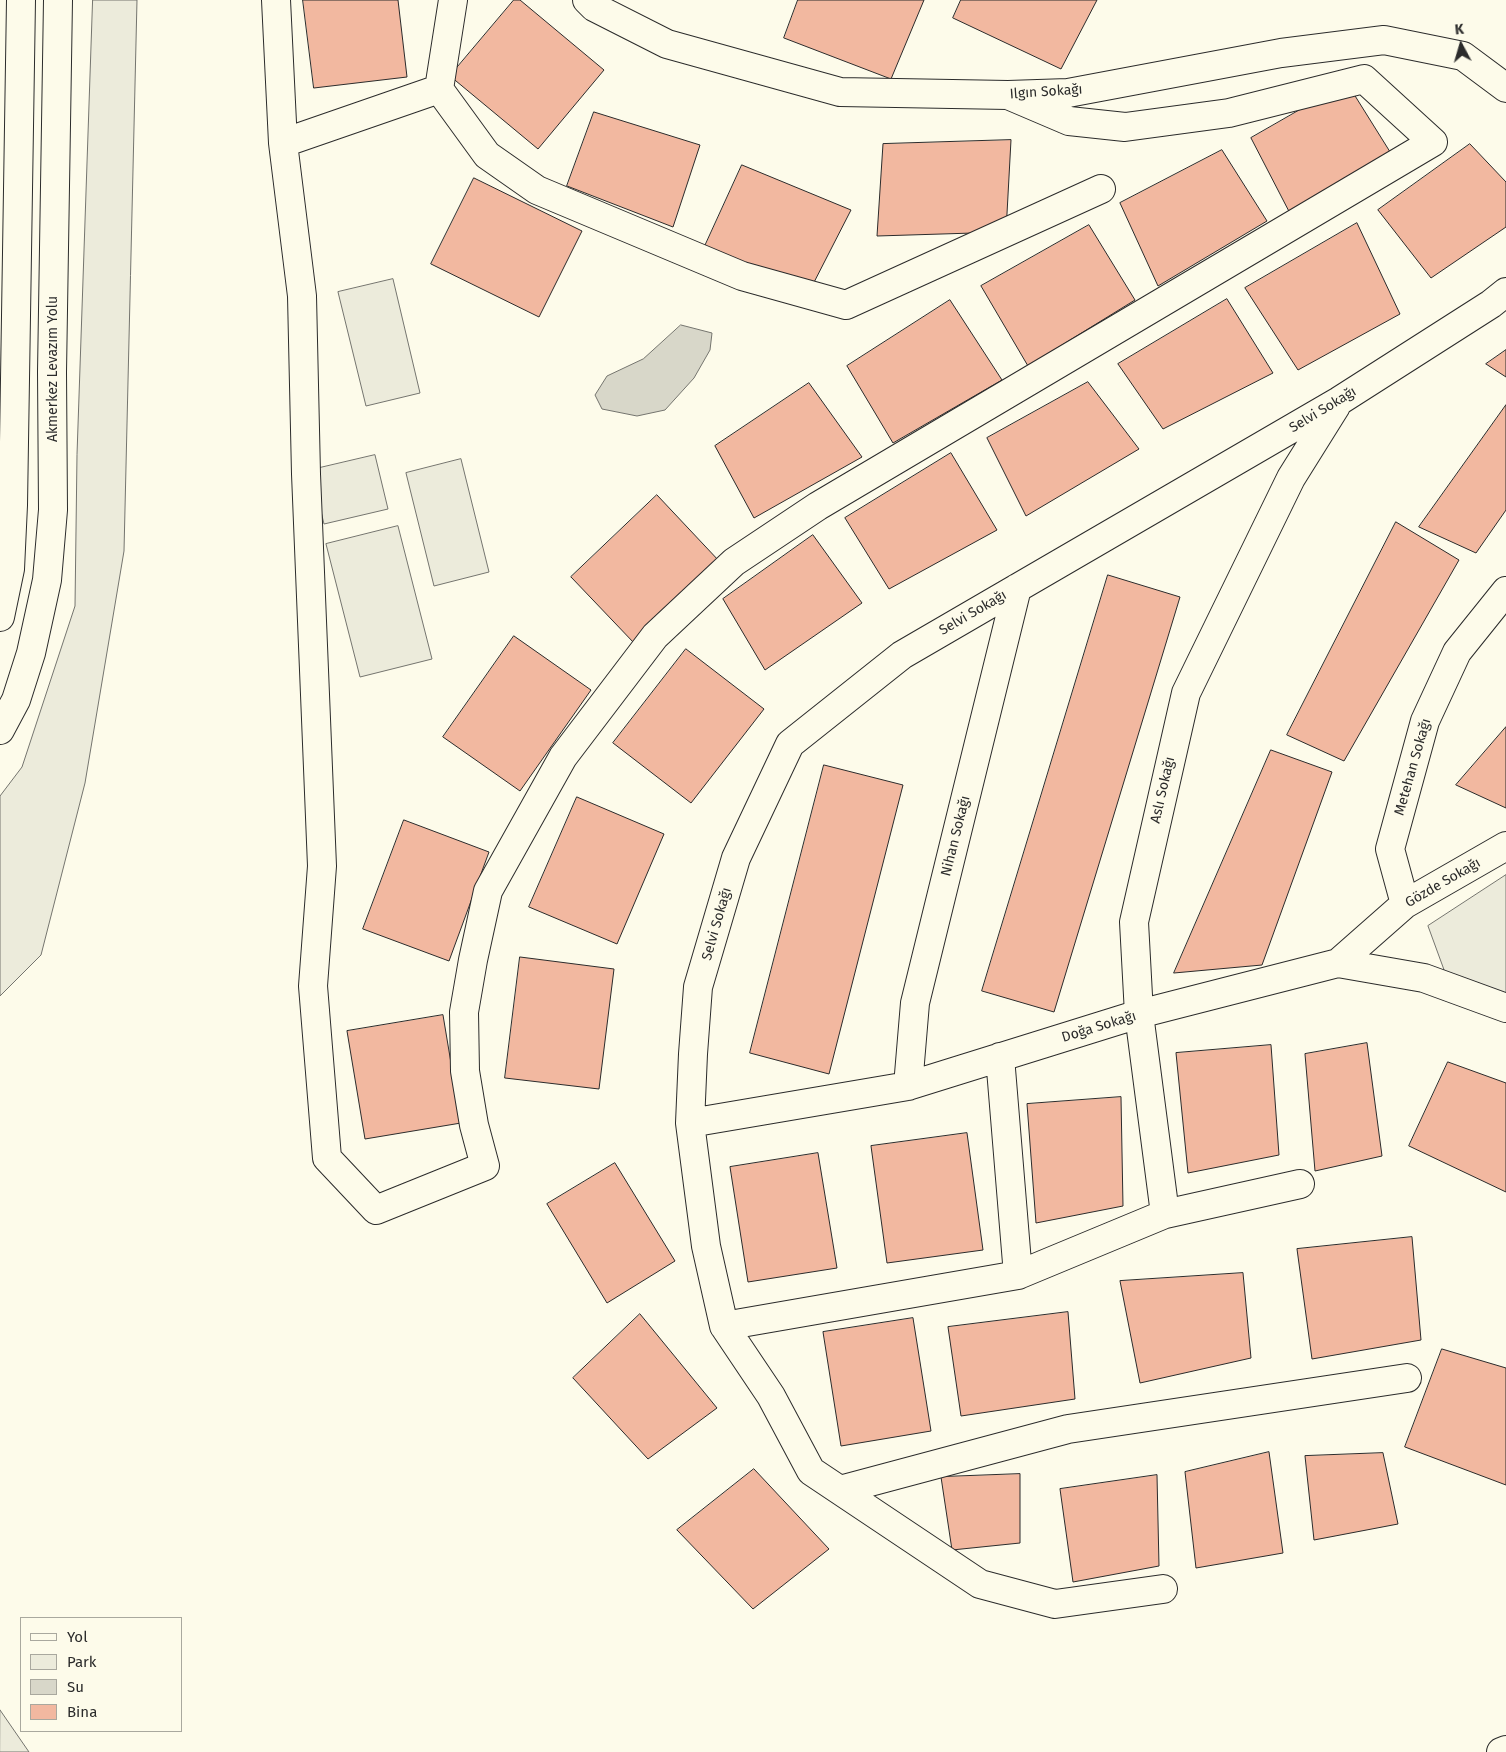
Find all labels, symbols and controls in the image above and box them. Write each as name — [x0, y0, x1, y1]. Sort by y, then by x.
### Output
north arrow — [1436, 20, 1486, 70]
text: K — [1454, 21, 1465, 39]
street label: Ilgın Sokağı — [1009, 81, 1083, 103]
street label: Akmerkez Levazım Yolu — [45, 296, 61, 442]
street label: Selvi Sokağı — [1286, 383, 1360, 437]
street label: Selvi Sokağı — [936, 587, 1010, 639]
street label: Metehan Sokağı — [1391, 717, 1435, 817]
street label: Aslı Sokağı — [1147, 755, 1179, 825]
street label: Nihan Sokağı — [938, 794, 974, 878]
street label: Gözde Sokağı — [1402, 855, 1484, 911]
street label: Selvi Sokağı — [699, 886, 735, 962]
street label: Doğa Sokağı — [1060, 1008, 1138, 1046]
legend — [20, 1617, 182, 1732]
text: Yol — [67, 1628, 88, 1646]
text: Park — [67, 1653, 97, 1671]
text: Su — [67, 1678, 84, 1696]
text: Bina — [67, 1703, 97, 1721]

